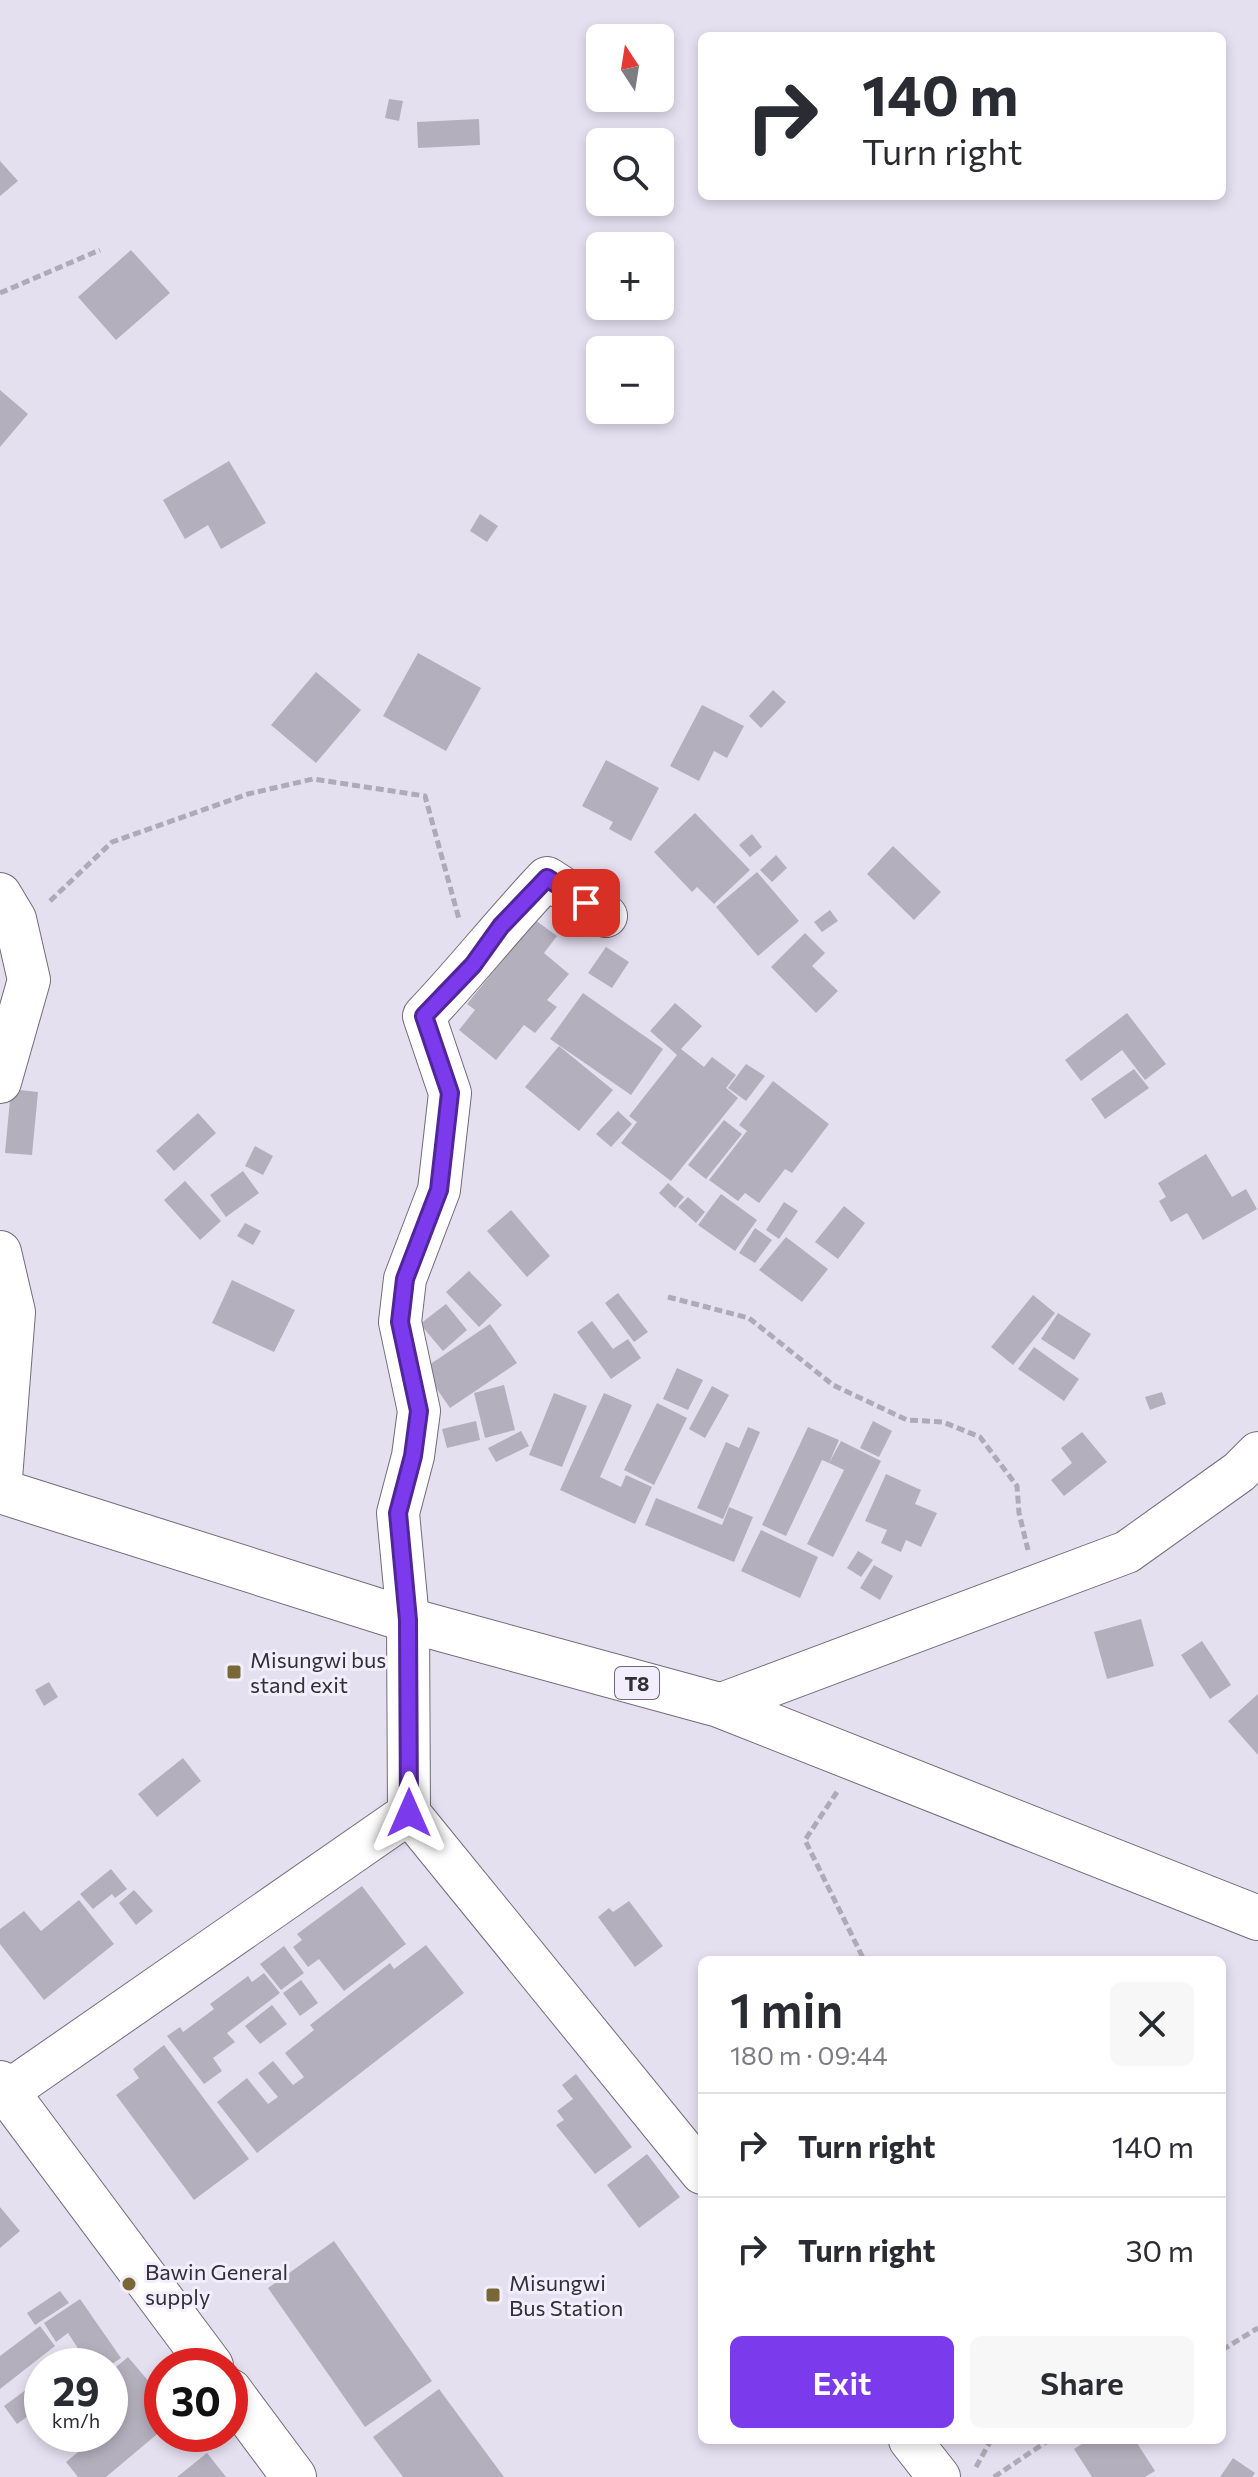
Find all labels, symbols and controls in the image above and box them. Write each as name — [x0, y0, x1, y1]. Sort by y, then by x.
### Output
north arrow — [586, 24, 674, 112]
map controls — [586, 24, 674, 424]
text: 140 m — [862, 59, 1018, 128]
icon: right — [730, 64, 834, 168]
button: search — [586, 128, 674, 216]
text: Turn right — [862, 128, 1023, 172]
button: + — [586, 232, 674, 320]
button: − — [586, 336, 674, 424]
pin — [552, 869, 620, 937]
icon: arrive — [564, 881, 608, 925]
place label: Misungwi bus stand exit — [250, 1646, 386, 1698]
marker: Misungwi bus stand exit — [225, 1663, 243, 1681]
road number: T8 — [615, 1667, 659, 1699]
position arrow — [367, 1771, 451, 1855]
text: 1 min — [730, 1979, 843, 2038]
button: close — [1110, 1982, 1194, 2066]
text: 180 m · 09:44 — [730, 2039, 888, 2070]
icon: right — [730, 2123, 774, 2167]
text: Turn right — [798, 2127, 935, 2164]
text: 140 m — [1112, 2127, 1194, 2164]
icon: right — [730, 2227, 774, 2271]
text: Turn right — [798, 2231, 935, 2268]
text: 30 m — [1125, 2231, 1194, 2268]
place label: Bawin General supply — [145, 2258, 288, 2310]
place label: Misungwi Bus Station — [509, 2269, 623, 2321]
marker: Bawin General supply — [120, 2275, 138, 2293]
marker: Misungwi Bus Station — [484, 2286, 502, 2304]
button: Exit — [730, 2336, 954, 2428]
button: Share — [970, 2336, 1194, 2428]
speed limit sign: 30 — [144, 2348, 248, 2452]
text: 29 — [52, 2365, 100, 2414]
text: km/h — [52, 2408, 100, 2432]

